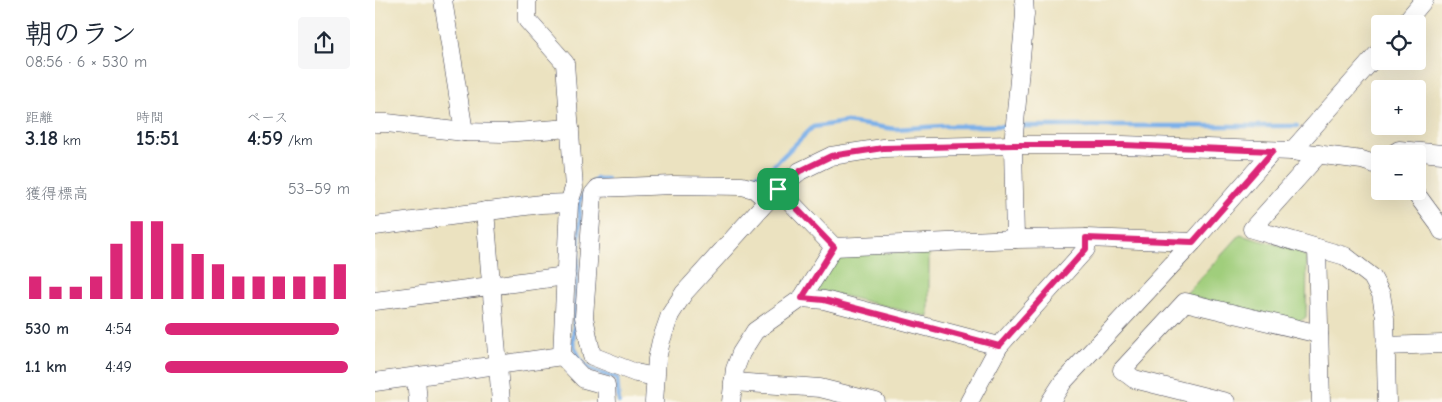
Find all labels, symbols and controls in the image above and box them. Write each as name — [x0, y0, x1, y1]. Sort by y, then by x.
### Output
map controls — [1371, 15, 1426, 200]
button: locate — [1371, 15, 1426, 70]
button: share — [298, 17, 350, 69]
text: 朝のラン — [25, 18, 137, 50]
text: 08:56 · 6 × 530 m — [25, 53, 147, 71]
button: + — [1371, 80, 1426, 135]
text: 距離 — [25, 109, 53, 126]
text: 時間 — [136, 109, 164, 126]
text: ペース — [247, 109, 288, 126]
text: 3.18 — [25, 126, 58, 150]
text: 15:51 — [136, 126, 179, 150]
text: 4:59 — [247, 126, 283, 150]
text: km — [58, 132, 81, 149]
text: /km — [283, 132, 312, 149]
button: − — [1371, 145, 1426, 200]
pin — [757, 168, 799, 210]
icon: arrive — [764, 175, 792, 203]
text: 53–59 m — [288, 180, 350, 198]
text: 獲得標高 — [25, 185, 89, 203]
text: 530 m — [25, 320, 69, 338]
text: 4:54 — [105, 320, 132, 338]
text: 1.1 km — [25, 358, 67, 376]
text: 4:49 — [105, 358, 132, 376]

